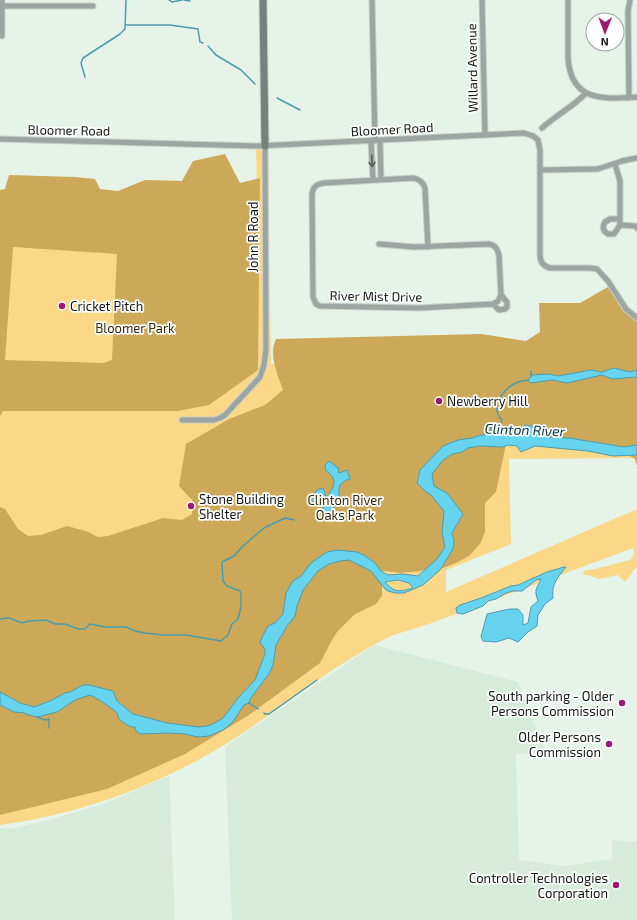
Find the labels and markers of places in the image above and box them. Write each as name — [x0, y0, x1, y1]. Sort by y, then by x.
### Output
place label: Cricket Pitch — [70, 298, 143, 314]
marker: Cricket Pitch — [57, 301, 67, 311]
place label: Newberry Hill — [447, 393, 528, 409]
marker: Newberry Hill — [434, 396, 444, 406]
place label: Stone Building Shelter — [199, 491, 284, 522]
marker: Stone Building Shelter — [186, 501, 196, 511]
place label: South parking - Older Persons Commission — [488, 688, 614, 719]
marker: South parking - Older Persons Commission — [617, 698, 627, 708]
place label: Older Persons Commission — [518, 729, 601, 760]
marker: Older Persons Commission — [604, 739, 614, 749]
place label: Controller Technologies Corporation — [469, 870, 608, 901]
marker: Controller Technologies Corporation — [611, 880, 621, 890]

